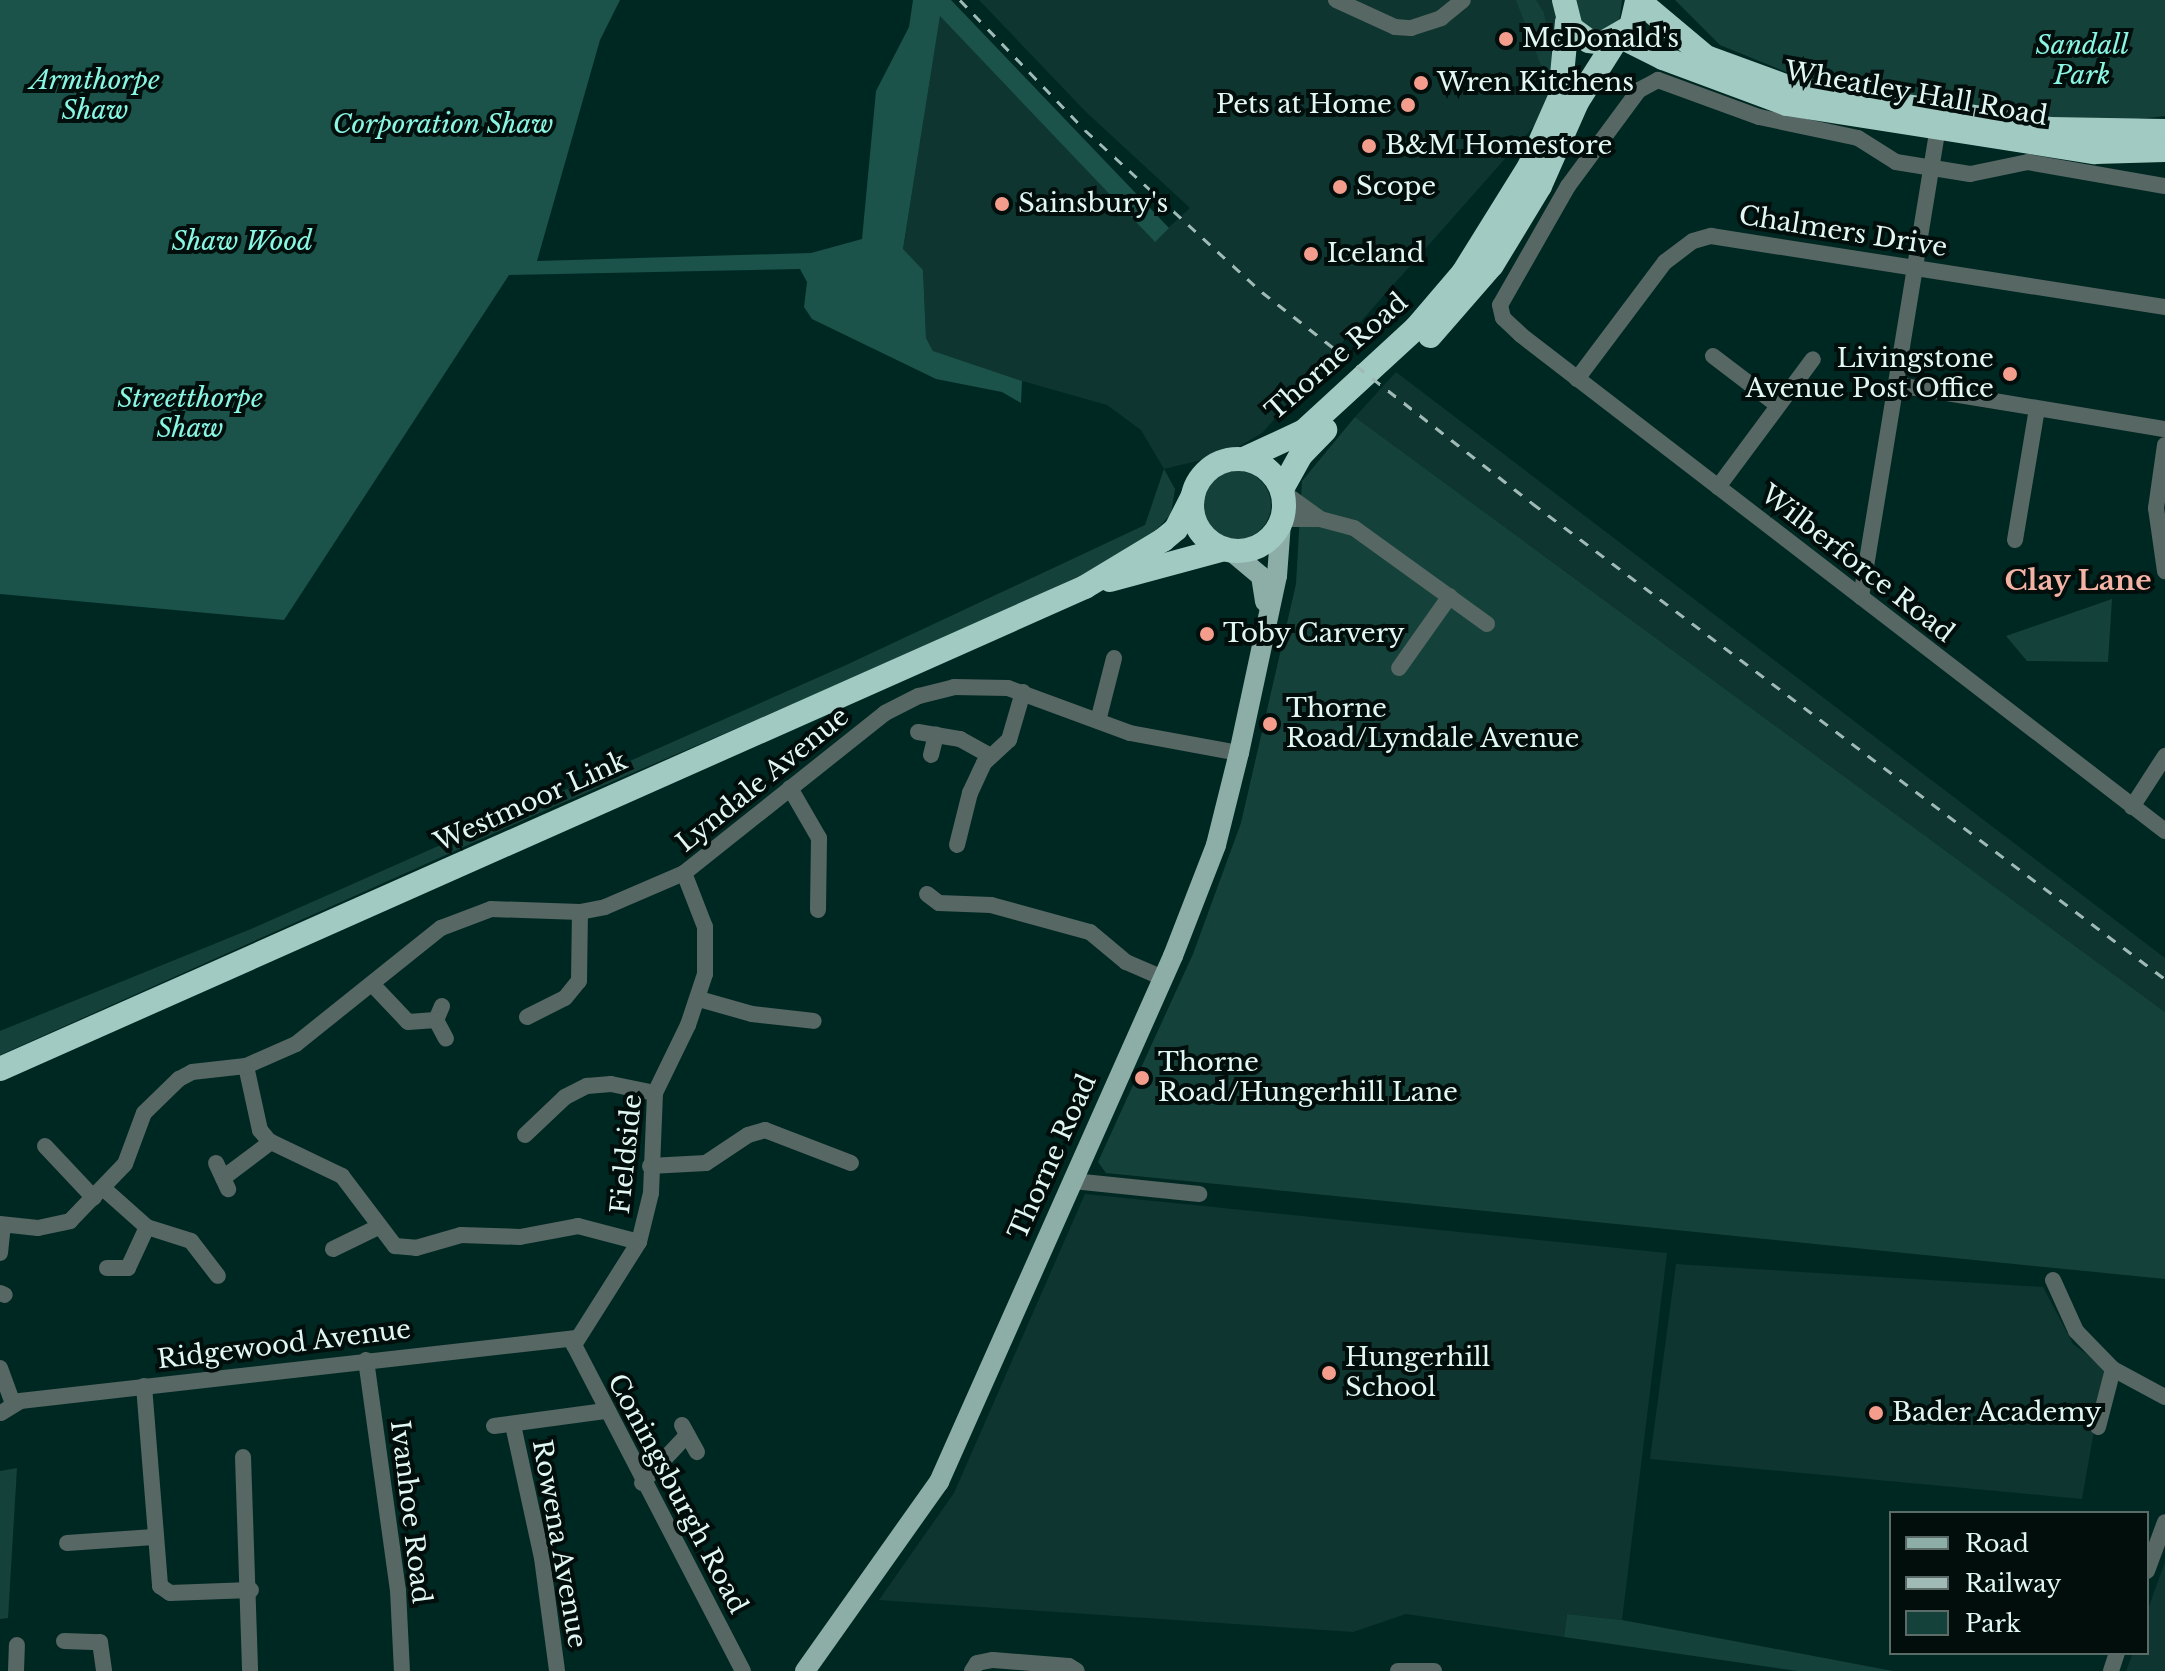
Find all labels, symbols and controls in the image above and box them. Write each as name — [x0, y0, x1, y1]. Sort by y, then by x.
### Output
place label: McDonald's — [1522, 23, 1679, 55]
marker: McDonald's — [1497, 30, 1515, 48]
park label: Sandall Park — [2035, 30, 2129, 92]
street label: Wheatley Hall Road — [1782, 55, 2050, 133]
park label: Armthorpe Shaw — [30, 65, 160, 126]
place label: Wren Kitchens — [1437, 67, 1634, 99]
marker: Wren Kitchens — [1412, 74, 1430, 92]
place label: Pets at Home — [1216, 89, 1392, 121]
marker: Pets at Home — [1399, 96, 1417, 114]
park label: Corporation Shaw — [332, 109, 554, 141]
place label: B&M Homestore — [1385, 130, 1612, 162]
marker: B&M Homestore — [1360, 137, 1378, 155]
place label: Scope — [1356, 171, 1436, 203]
marker: Scope — [1331, 178, 1349, 196]
place label: Sainsbury's — [1018, 188, 1168, 220]
marker: Sainsbury's — [993, 195, 1011, 213]
street label: Chalmers Drive — [1737, 200, 1949, 264]
park label: Shaw Wood — [171, 226, 313, 258]
place label: Iceland — [1327, 238, 1424, 270]
marker: Iceland — [1302, 245, 1320, 263]
street label: Thorne Road — [1260, 287, 1414, 427]
place label: Livingstone Avenue Post Office — [1746, 343, 1994, 404]
marker: Livingstone Avenue Post Office — [2001, 365, 2019, 383]
park label: Streetthorpe Shaw — [117, 383, 263, 444]
street label: Wilberforce Road — [1754, 479, 1960, 649]
district label: Clay Lane — [2004, 564, 2152, 598]
place label: Toby Carvery — [1223, 618, 1405, 650]
marker: Toby Carvery — [1198, 625, 1216, 643]
place label: Thorne Road/Lyndale Avenue — [1286, 693, 1580, 754]
street label: Lyndale Avenue — [670, 701, 856, 859]
marker: Thorne Road/Lyndale Avenue — [1261, 715, 1279, 733]
street label: Westmoor Link — [429, 745, 633, 859]
place label: Thorne Road/Hungerhill Lane — [1158, 1047, 1458, 1108]
marker: Thorne Road/Hungerhill Lane — [1133, 1069, 1151, 1087]
street label: Thorne Road — [1003, 1070, 1103, 1244]
street label: Fieldside — [605, 1093, 649, 1215]
street label: Ridgewood Avenue — [155, 1314, 413, 1376]
place label: Hungerhill School — [1345, 1342, 1490, 1404]
marker: Hungerhill School — [1320, 1364, 1338, 1382]
street label: Coningsburgh Road — [601, 1369, 753, 1619]
place label: Bader Academy — [1892, 1397, 2103, 1429]
marker: Bader Academy — [1867, 1404, 1885, 1422]
street label: Ivanhoe Road — [383, 1419, 437, 1605]
street label: Rowena Avenue — [525, 1437, 593, 1651]
legend — [1889, 1511, 2149, 1655]
text: Road — [1965, 1529, 2029, 1558]
text: Railway — [1965, 1569, 2061, 1598]
text: Park — [1965, 1609, 2021, 1638]

